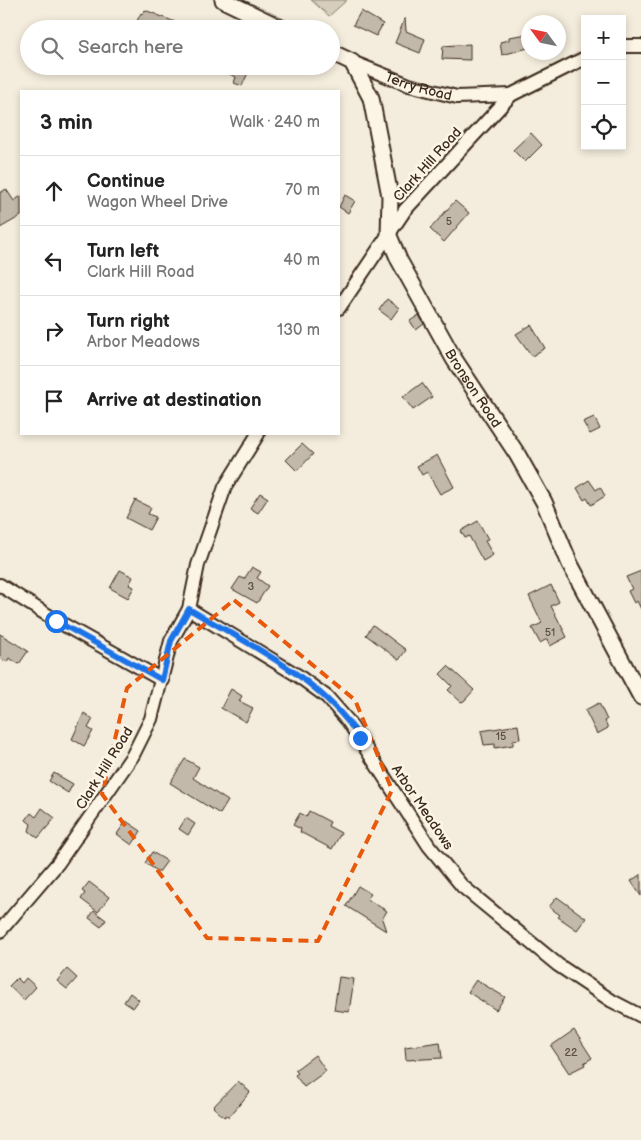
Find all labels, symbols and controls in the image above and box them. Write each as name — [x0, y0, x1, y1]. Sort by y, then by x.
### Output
north arrow — [521, 15, 566, 60]
map controls — [581, 15, 626, 150]
button: + — [581, 15, 626, 60]
search box — [20, 20, 340, 75]
icon: search — [38, 34, 66, 62]
text: Search here — [78, 36, 183, 59]
button: − — [581, 60, 626, 105]
street label: Terry Road — [382, 68, 454, 104]
button: locate — [581, 105, 626, 150]
text: 3 min — [40, 110, 93, 135]
text: Walk · 240 m — [230, 113, 320, 132]
street label: Clark Hill Road — [390, 124, 465, 205]
text: Continue — [87, 170, 165, 193]
icon: ahead — [40, 177, 68, 205]
text: 70 m — [285, 181, 320, 200]
text: Wagon Wheel Drive — [87, 193, 228, 212]
house number: 5 — [446, 215, 452, 228]
text: Turn left — [87, 240, 159, 263]
icon: left — [40, 247, 68, 275]
text: 40 m — [283, 251, 320, 270]
text: Clark Hill Road — [87, 263, 194, 282]
text: Turn right — [87, 310, 170, 333]
icon: right — [40, 317, 68, 345]
text: 130 m — [277, 321, 320, 340]
text: Arbor Meadows — [87, 333, 200, 352]
street label: Bronson Road — [441, 346, 505, 431]
icon: arrive — [40, 387, 68, 415]
text: Arrive at destination — [87, 389, 262, 412]
house number: 3 — [248, 580, 255, 593]
route start — [45, 610, 68, 633]
house number: 51 — [545, 626, 555, 639]
street label: Clark Hill Road — [72, 724, 137, 813]
route end — [349, 727, 372, 750]
house number: 15 — [496, 730, 506, 743]
street label: Arbor Meadows — [388, 762, 457, 853]
house number: 22 — [565, 1046, 578, 1059]

